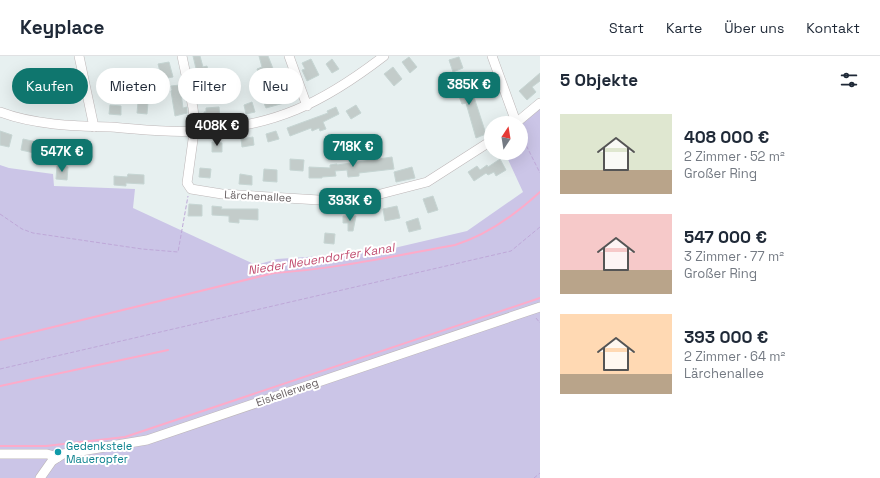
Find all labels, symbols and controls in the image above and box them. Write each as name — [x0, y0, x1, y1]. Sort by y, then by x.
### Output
text: Keyplace — [20, 15, 104, 40]
text: Start — [609, 19, 644, 37]
text: Karte — [666, 19, 702, 37]
text: Über uns — [724, 19, 784, 37]
text: Kontakt — [806, 19, 860, 37]
chip: Kaufen — [12, 68, 88, 104]
chip: Mieten — [96, 68, 170, 104]
chip: Filter — [178, 68, 241, 104]
chip: Neu — [249, 68, 303, 104]
text: 5 Objekte — [560, 69, 638, 91]
icon: filters — [838, 69, 860, 91]
pin: 385K € — [436, 72, 502, 106]
text: 385K € — [447, 76, 491, 93]
pin: 408K € — [184, 113, 250, 147]
north arrow — [484, 116, 528, 160]
map controls — [484, 116, 528, 160]
text: 408K € — [195, 117, 239, 134]
text: 408 000 € — [684, 126, 769, 148]
icon: home — [592, 130, 640, 178]
pin: 718K € — [320, 134, 386, 168]
text: 718K € — [332, 138, 374, 155]
pin: 547K € — [29, 139, 95, 173]
text: 547K € — [41, 143, 83, 160]
text: 2 Zimmer · 52 m² — [684, 148, 785, 165]
text: Großer Ring — [684, 165, 757, 182]
street label: Lärchenallee — [224, 187, 292, 205]
pin: 393K € — [317, 188, 383, 222]
text: 393K € — [328, 192, 372, 209]
text: 547 000 € — [684, 226, 767, 248]
icon: home — [592, 230, 640, 278]
water label: Nieder Neuendorfer Kanal — [247, 239, 397, 278]
text: 3 Zimmer · 77 m² — [684, 248, 784, 265]
text: Großer Ring — [684, 265, 757, 282]
text: 393 000 € — [684, 326, 768, 348]
icon: home — [592, 330, 640, 378]
text: 2 Zimmer · 64 m² — [684, 348, 785, 365]
text: Lärchenallee — [684, 365, 764, 382]
street label: Eiskellerweg — [254, 375, 320, 409]
place label: Gedenkstele Maueropfer — [66, 439, 132, 466]
marker: Gedenkstele Maueropfer — [53, 447, 63, 457]

